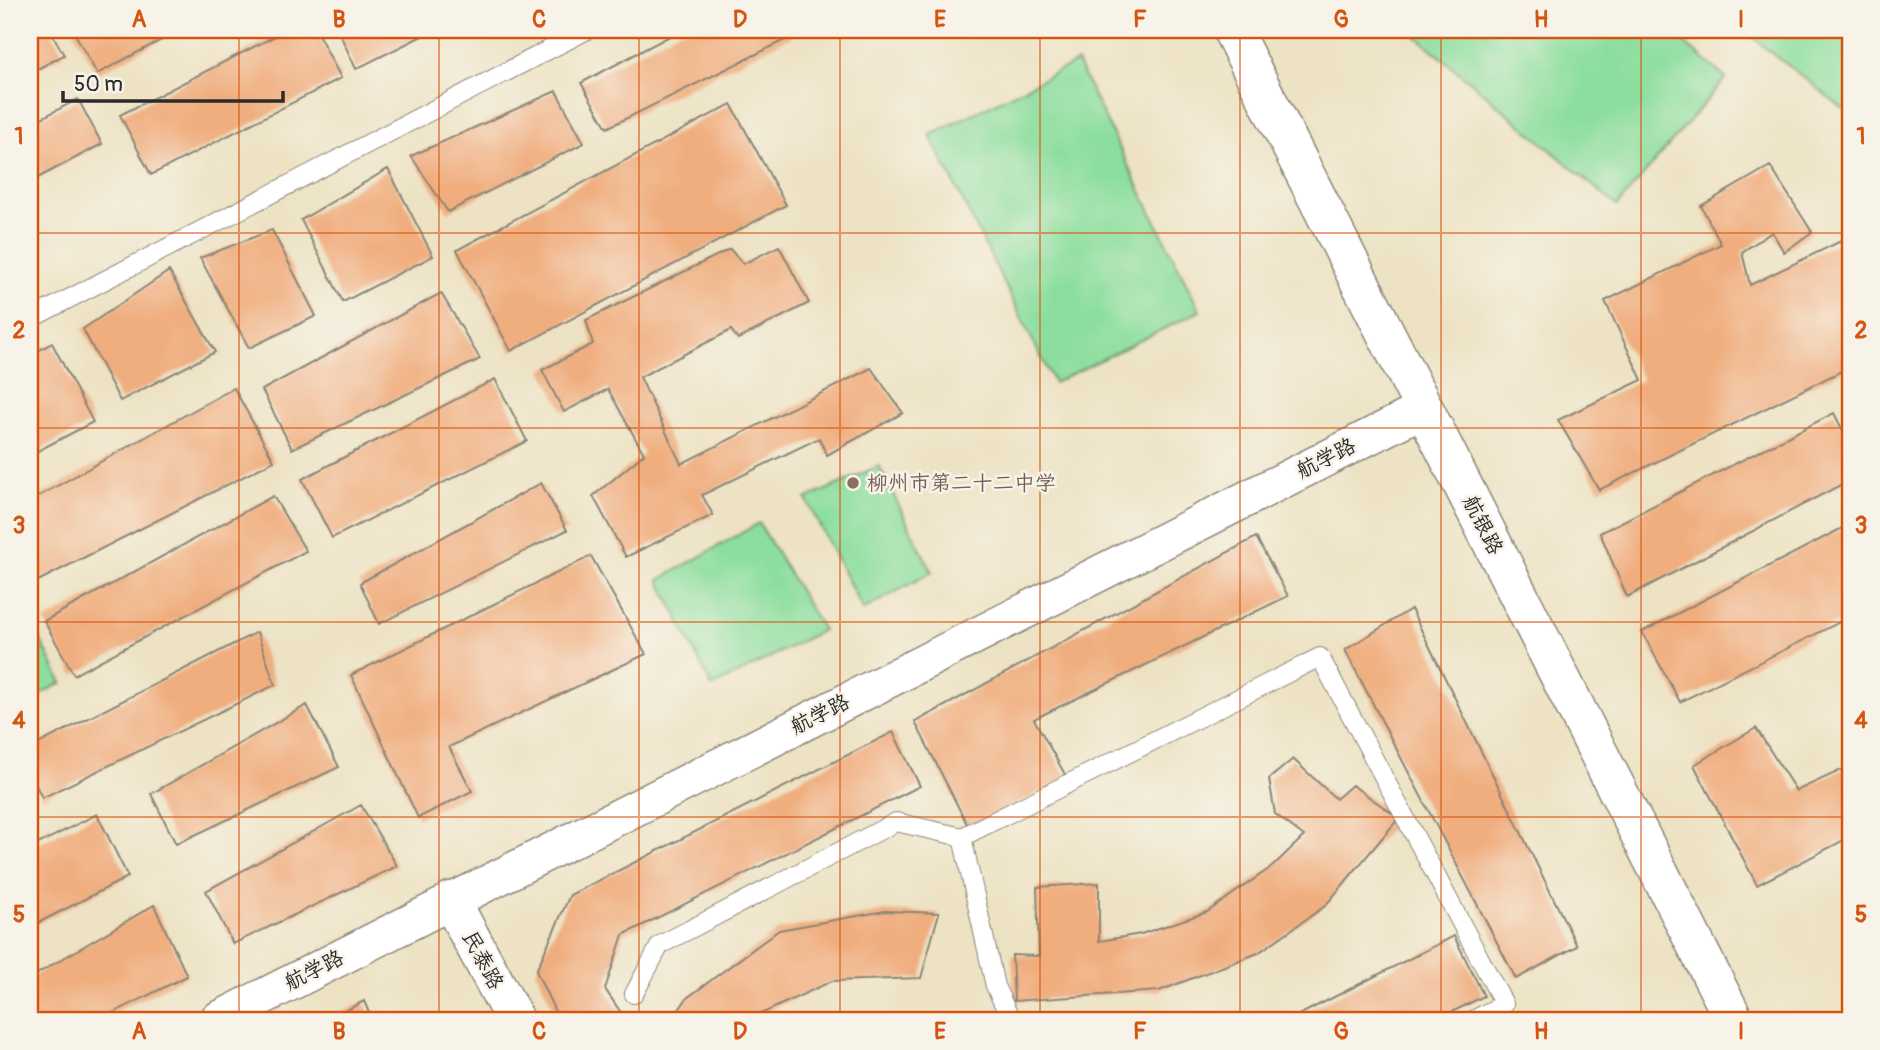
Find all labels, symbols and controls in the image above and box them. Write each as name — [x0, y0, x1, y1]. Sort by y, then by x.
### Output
text: A — [132, 5, 147, 34]
text: B — [332, 5, 346, 34]
text: C — [532, 5, 546, 34]
text: D — [733, 5, 747, 34]
text: E — [934, 5, 946, 34]
text: F — [1133, 5, 1147, 34]
text: G — [1333, 5, 1349, 34]
text: H — [1534, 5, 1548, 34]
text: I — [1738, 5, 1744, 34]
scale bar — [63, 60, 284, 104]
text: 50 m — [74, 71, 123, 98]
text: 1 — [15, 122, 24, 151]
text: 1 — [1857, 122, 1866, 151]
text: 2 — [13, 316, 26, 345]
text: 2 — [1855, 316, 1868, 345]
street label: 航学路 — [1292, 432, 1360, 485]
place label: 柳州市第二十二中学 — [867, 470, 1056, 497]
marker: 柳州市第二十二中学 — [845, 475, 861, 491]
street label: 航银路 — [1456, 491, 1509, 559]
text: 3 — [13, 511, 25, 540]
text: 3 — [1855, 511, 1867, 540]
street label: 航学路 — [786, 688, 854, 741]
text: 4 — [12, 706, 26, 735]
text: 4 — [1854, 706, 1868, 735]
text: 5 — [13, 900, 25, 929]
text: 5 — [1855, 900, 1867, 929]
street label: 民泰路 — [456, 926, 509, 994]
street label: 航学路 — [280, 944, 348, 997]
text: A — [132, 1017, 147, 1046]
text: B — [332, 1017, 346, 1046]
text: C — [532, 1017, 546, 1046]
text: D — [733, 1017, 747, 1046]
text: E — [934, 1017, 946, 1046]
text: F — [1133, 1017, 1147, 1046]
text: G — [1333, 1017, 1349, 1046]
text: H — [1534, 1017, 1548, 1046]
text: I — [1738, 1017, 1744, 1046]

